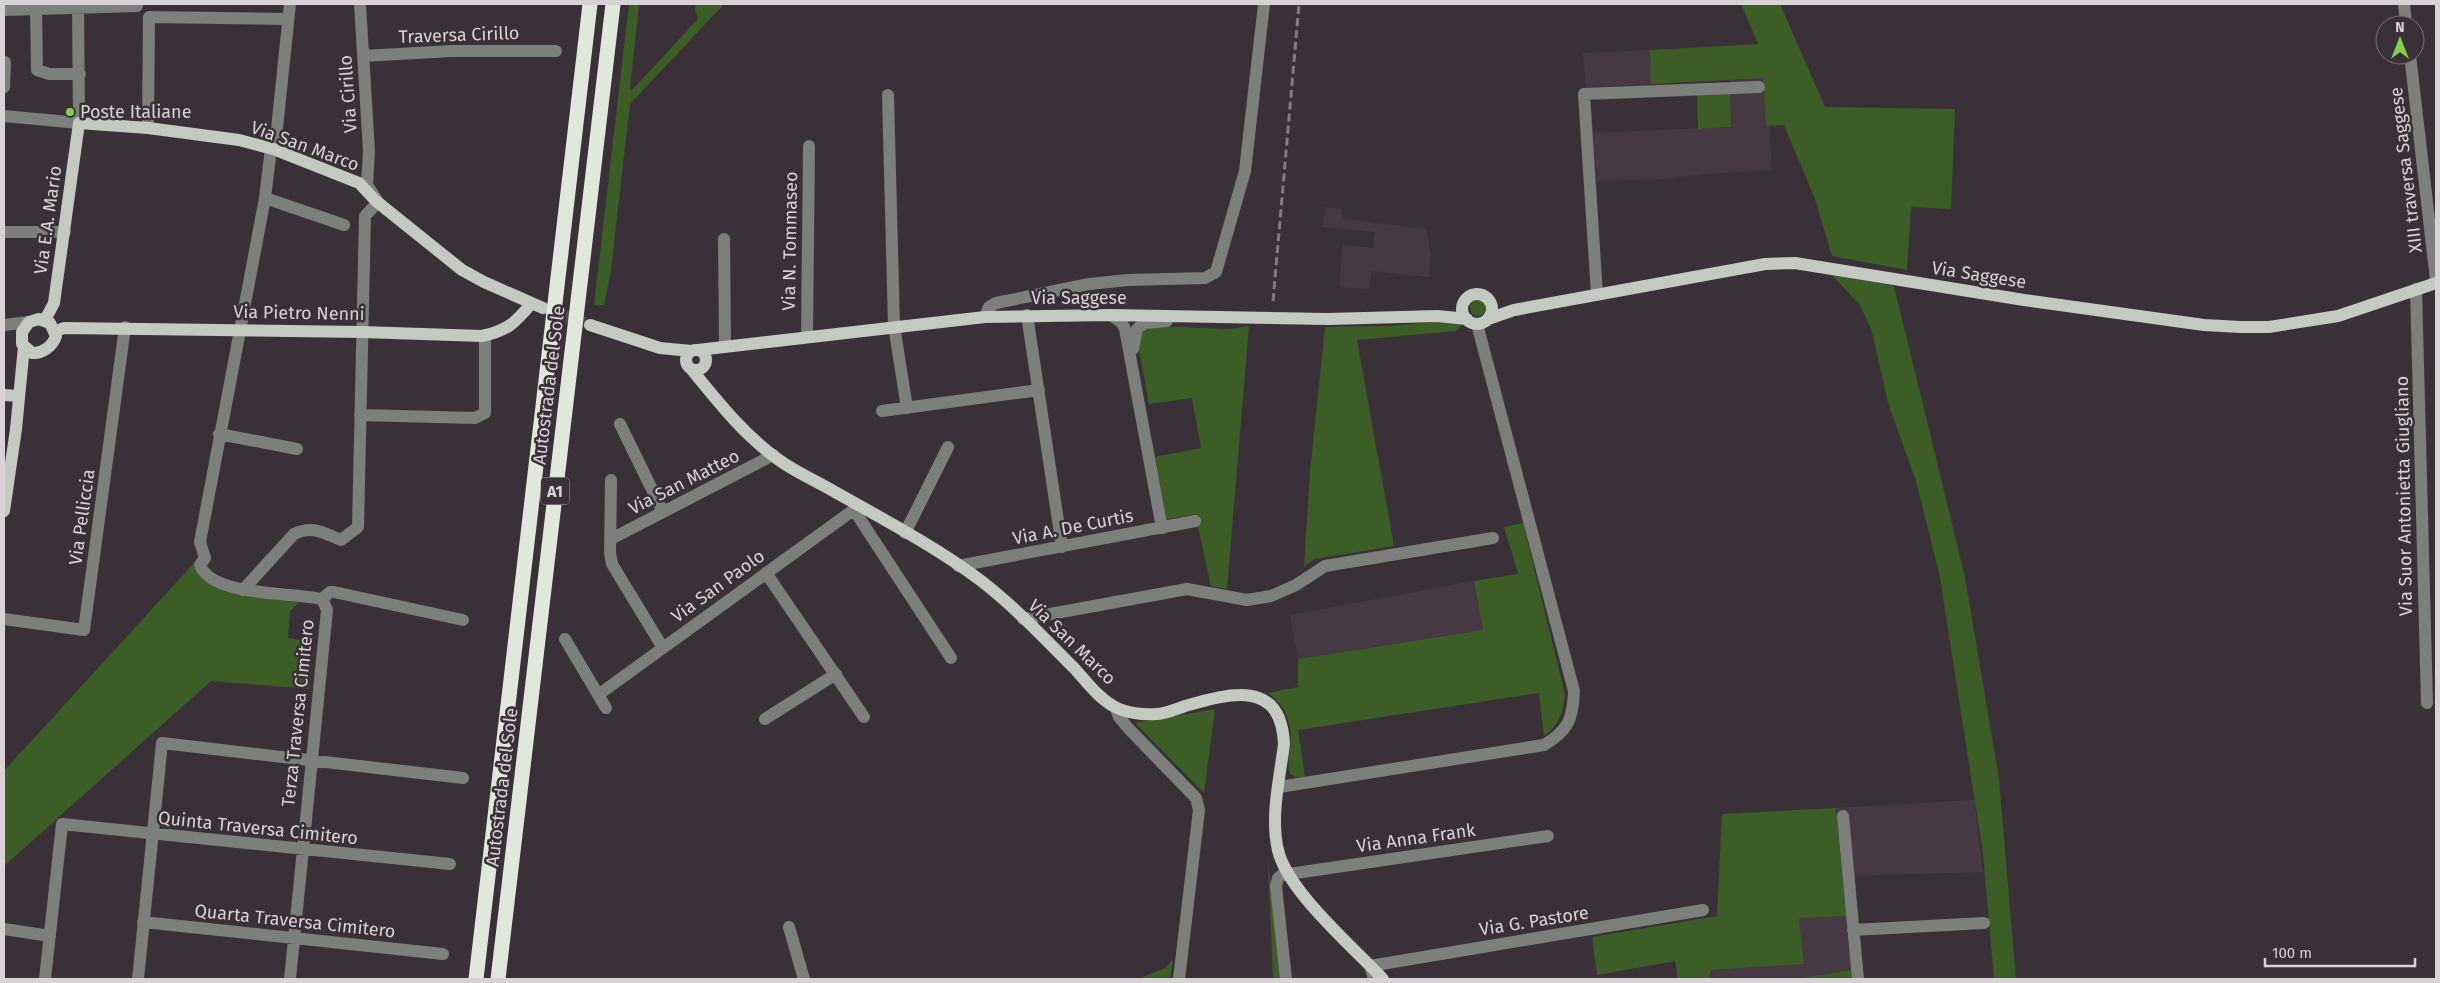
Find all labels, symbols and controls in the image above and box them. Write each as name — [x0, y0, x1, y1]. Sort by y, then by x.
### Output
north arrow — [2375, 15, 2425, 65]
text: N — [2395, 19, 2405, 36]
street label: Traversa Cirillo — [398, 22, 520, 48]
street label: Via Cirillo — [334, 54, 362, 134]
street label: XIII traversa Saggese — [2385, 86, 2427, 254]
place label: Poste Italiane — [80, 101, 191, 123]
marker: Poste Italiane — [64, 106, 76, 118]
street label: Via San Marco — [248, 116, 362, 176]
street label: Via E.A. Mario — [29, 164, 67, 276]
street label: Via N. Tommaseo — [778, 171, 802, 311]
street label: Via Saggese — [1930, 257, 2028, 293]
street label: Via Saggese — [1031, 287, 1127, 309]
street label: Via Pietro Nenni — [233, 301, 365, 325]
street label: Autostrada del Sole — [528, 304, 570, 466]
street label: Via Suor Antonietta Giugliano — [2391, 376, 2417, 616]
street label: Via San Matteo — [625, 445, 743, 519]
street label: Via Pelliccia — [64, 468, 100, 566]
road number: A1 — [541, 478, 569, 504]
street label: Via A. De Curtis — [1011, 505, 1135, 549]
street label: Via San Paolo — [667, 545, 769, 627]
street label: Via San Marco — [1024, 595, 1120, 689]
street label: Terza Traversa Cimitero — [277, 618, 319, 808]
street label: Autostrada del Sole — [481, 706, 523, 868]
street label: Quinta Traversa Cimitero — [157, 807, 359, 849]
street label: Via Anna Frank — [1355, 819, 1478, 857]
street label: Quarta Traversa Cimitero — [193, 900, 397, 942]
street label: Via G. Pastore — [1478, 901, 1590, 941]
scale bar — [2265, 936, 2415, 968]
text: 100 m — [2272, 944, 2312, 962]

